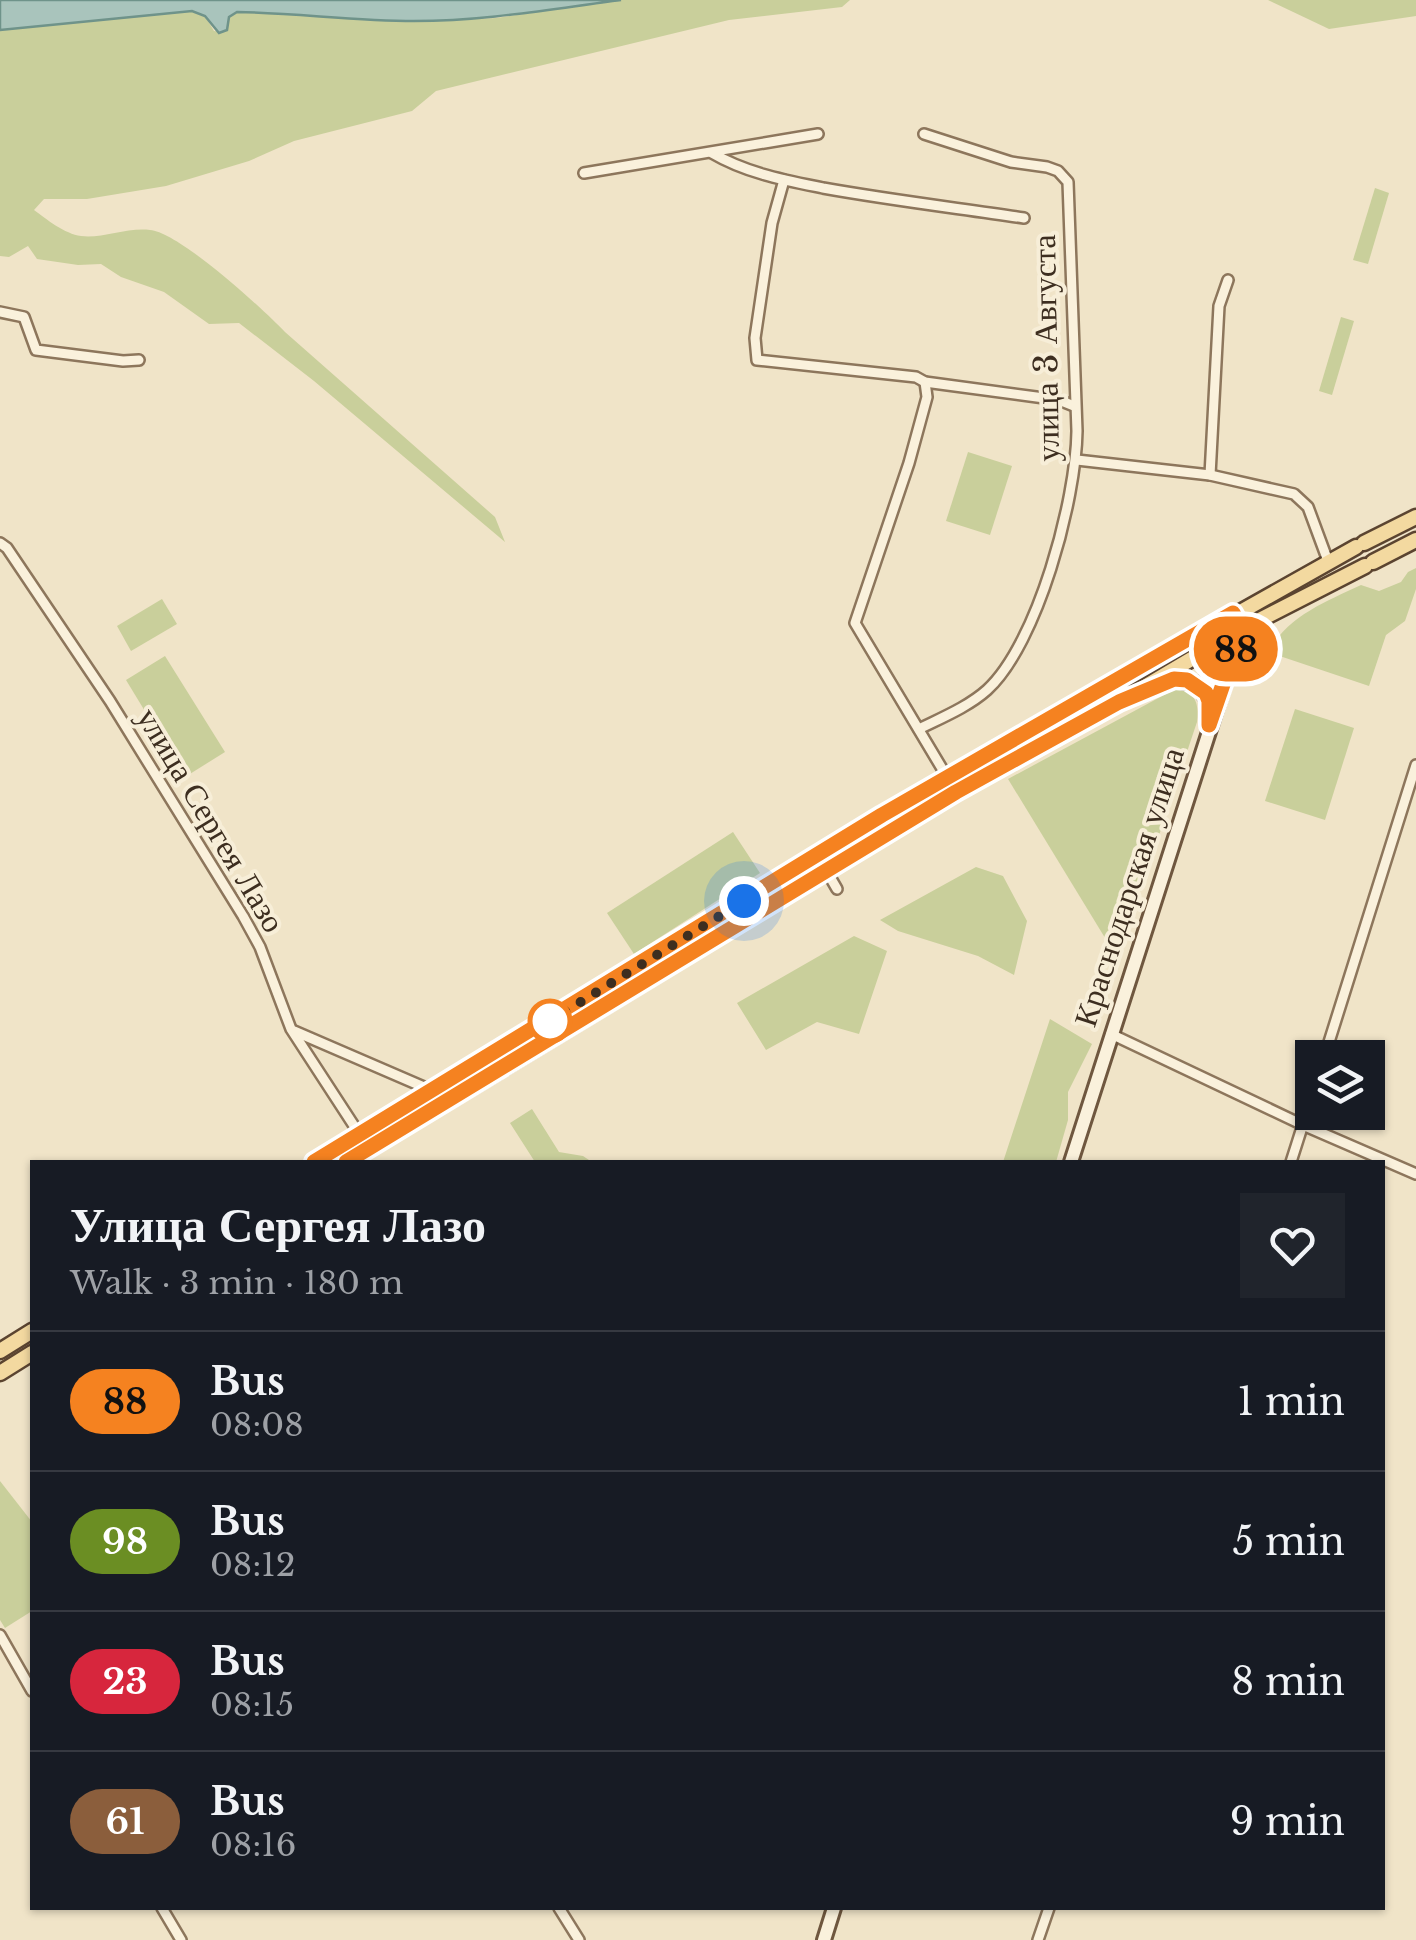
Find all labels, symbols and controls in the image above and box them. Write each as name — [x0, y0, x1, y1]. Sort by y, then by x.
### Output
street label: улица 3 Августа — [1024, 234, 1068, 462]
line badge: 88 — [1191, 616, 1281, 682]
text: 88 — [1214, 628, 1258, 671]
street label: улица Сергея Лазо — [128, 700, 294, 940]
street label: Краснодарская улица — [1065, 743, 1193, 1031]
your location — [719, 876, 769, 926]
unlabelled marker — [529, 1000, 571, 1042]
map controls — [1295, 1040, 1385, 1130]
button: layers — [1295, 1040, 1385, 1130]
button: heart — [1240, 1193, 1345, 1298]
text: Улица Сергея Лазо — [70, 1195, 486, 1255]
text: Walk · 3 min · 180 m — [70, 1263, 403, 1303]
text: Bus — [210, 1358, 285, 1405]
text: 1 min — [1237, 1378, 1345, 1425]
text: 88 — [103, 1380, 147, 1423]
text: 08:08 — [210, 1405, 304, 1445]
text: Bus — [210, 1498, 285, 1545]
text: 5 min — [1233, 1518, 1345, 1565]
text: 98 — [102, 1520, 148, 1563]
text: 08:12 — [210, 1545, 295, 1585]
text: Bus — [210, 1638, 285, 1685]
text: 8 min — [1231, 1658, 1345, 1705]
text: 23 — [102, 1660, 148, 1703]
text: 08:15 — [210, 1685, 294, 1725]
text: Bus — [210, 1778, 285, 1825]
text: 9 min — [1230, 1798, 1345, 1845]
text: 61 — [106, 1800, 144, 1843]
text: 08:16 — [210, 1825, 296, 1865]

